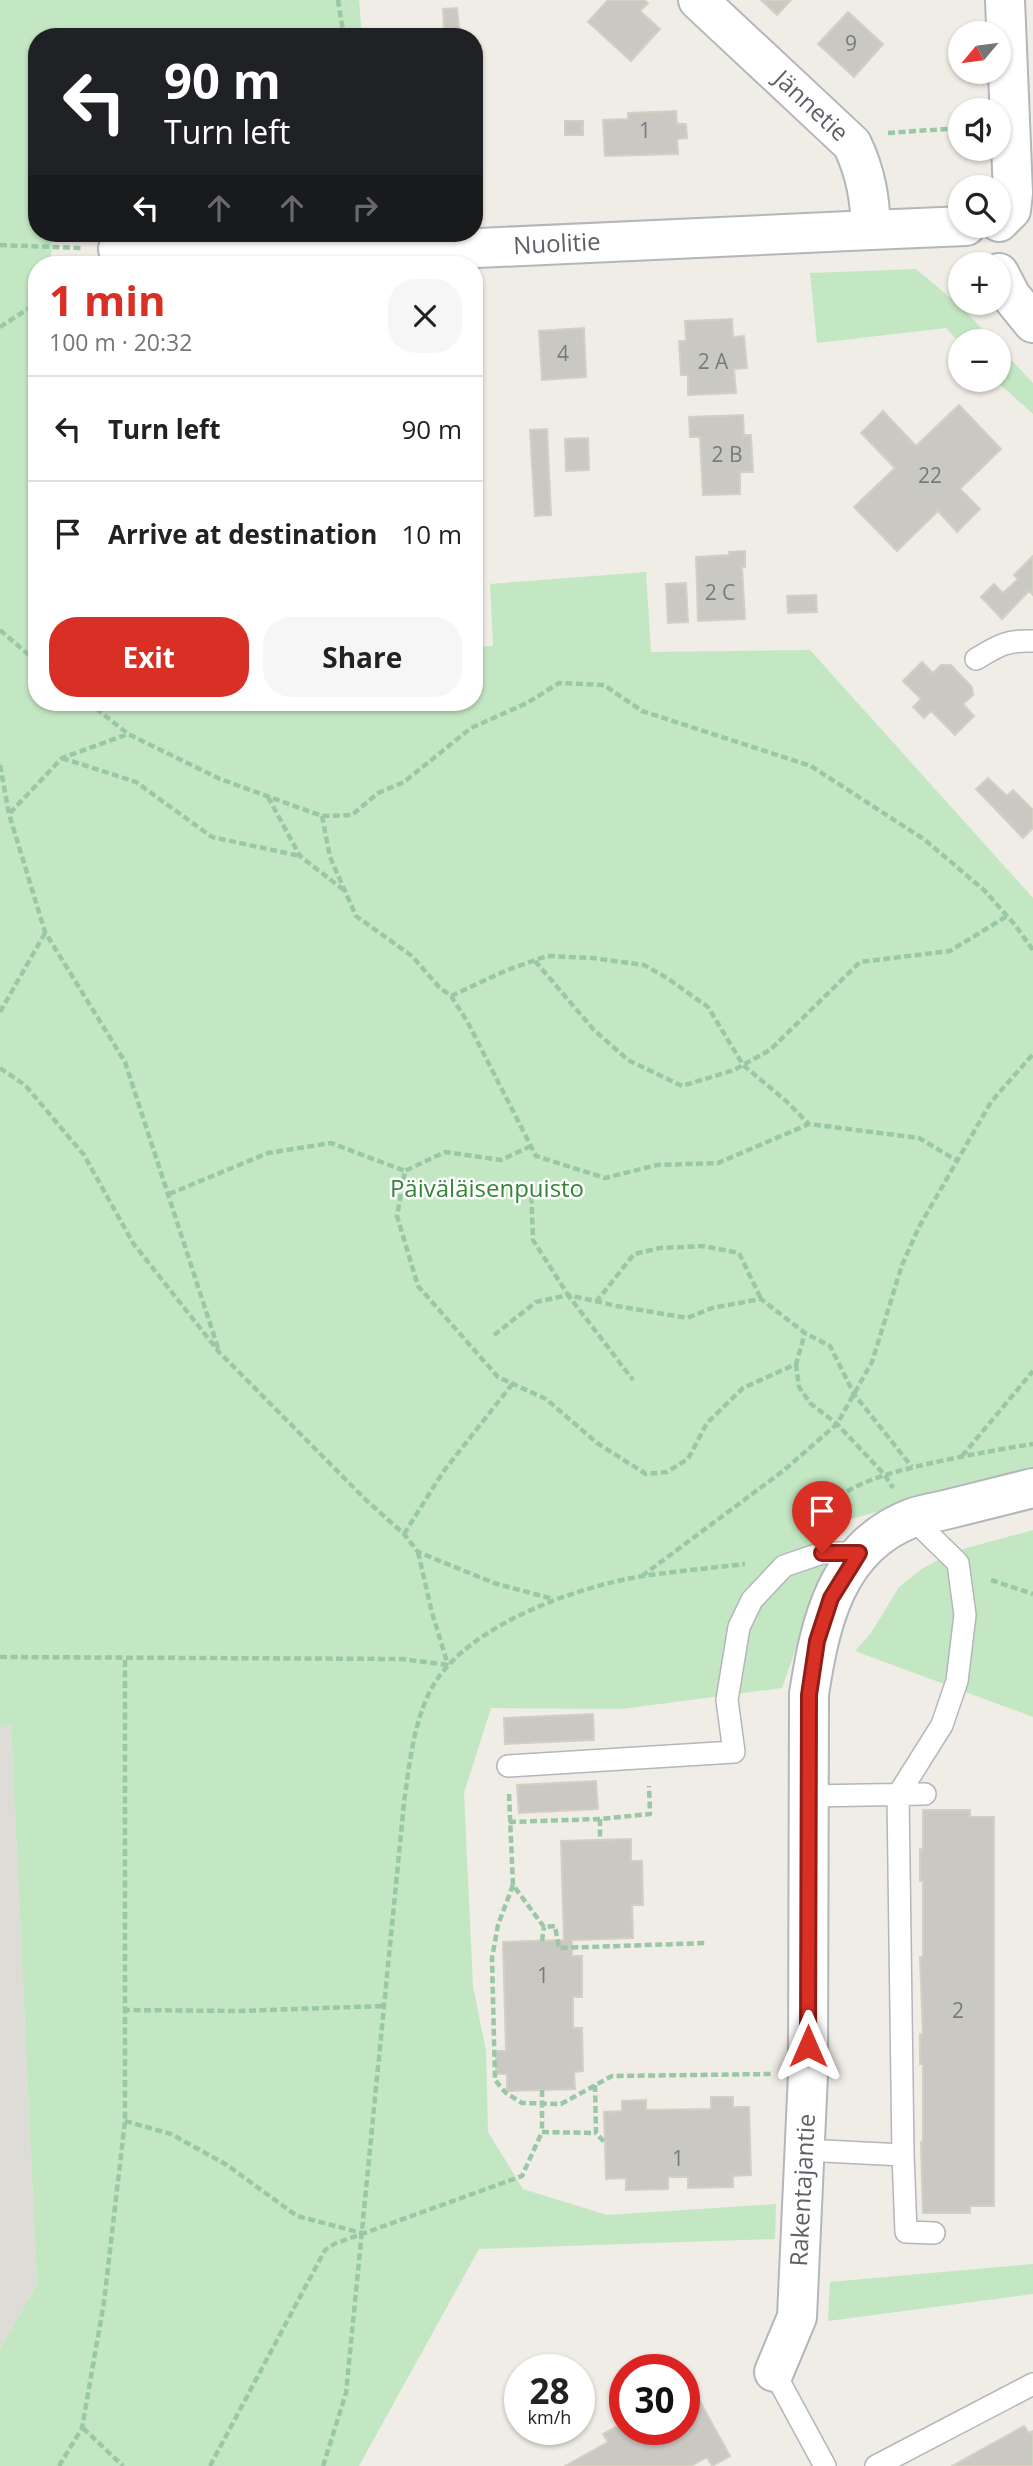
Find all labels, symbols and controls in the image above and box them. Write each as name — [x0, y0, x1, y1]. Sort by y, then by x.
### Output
north arrow — [948, 21, 1012, 84]
map controls — [948, 21, 1011, 392]
house number: 9 — [845, 29, 857, 57]
text: 90 m — [164, 47, 281, 113]
icon: left — [49, 56, 140, 147]
street label: Jännetie — [766, 61, 856, 148]
button: sound — [948, 98, 1011, 161]
text: Turn left — [164, 110, 290, 153]
house number: 1 — [639, 116, 651, 144]
button: search — [948, 175, 1011, 238]
icon: left — [127, 189, 165, 227]
icon: ahead — [200, 189, 238, 227]
icon: ahead — [273, 189, 311, 227]
icon: right — [346, 189, 384, 227]
street label: Nuolitie — [512, 224, 601, 261]
button: + — [948, 252, 1011, 315]
text: 1 min — [49, 271, 166, 328]
button: close — [388, 279, 462, 353]
text: 100 m · 20:32 — [49, 326, 192, 358]
button: − — [948, 329, 1011, 392]
house number: 4 — [557, 339, 569, 367]
house number: 2 A — [698, 347, 729, 375]
icon: left — [49, 410, 87, 448]
text: Turn left — [108, 411, 220, 447]
text: 90 m — [401, 411, 462, 447]
house number: 2 B — [711, 440, 743, 468]
house number: 22 — [918, 461, 942, 489]
icon: arrive — [49, 515, 87, 553]
text: Arrive at destination — [108, 516, 377, 552]
text: 10 m — [401, 516, 462, 552]
house number: 2 C — [705, 578, 735, 606]
button: Exit — [49, 617, 249, 697]
button: Share — [263, 617, 462, 697]
park label: Päiväläisenpuisto — [390, 1171, 584, 1204]
pin — [792, 1481, 852, 1553]
icon: arrive — [803, 1492, 841, 1530]
house number: 1 — [537, 1961, 549, 1989]
house number: 2 — [952, 1996, 964, 2024]
position arrow — [771, 2009, 845, 2083]
street label: Rakentajantie — [781, 2113, 822, 2267]
house number: 1 — [672, 2144, 684, 2172]
speed limit sign: 30 — [609, 2354, 700, 2445]
text: 28 — [529, 2367, 570, 2414]
text: km/h — [528, 2405, 571, 2429]

